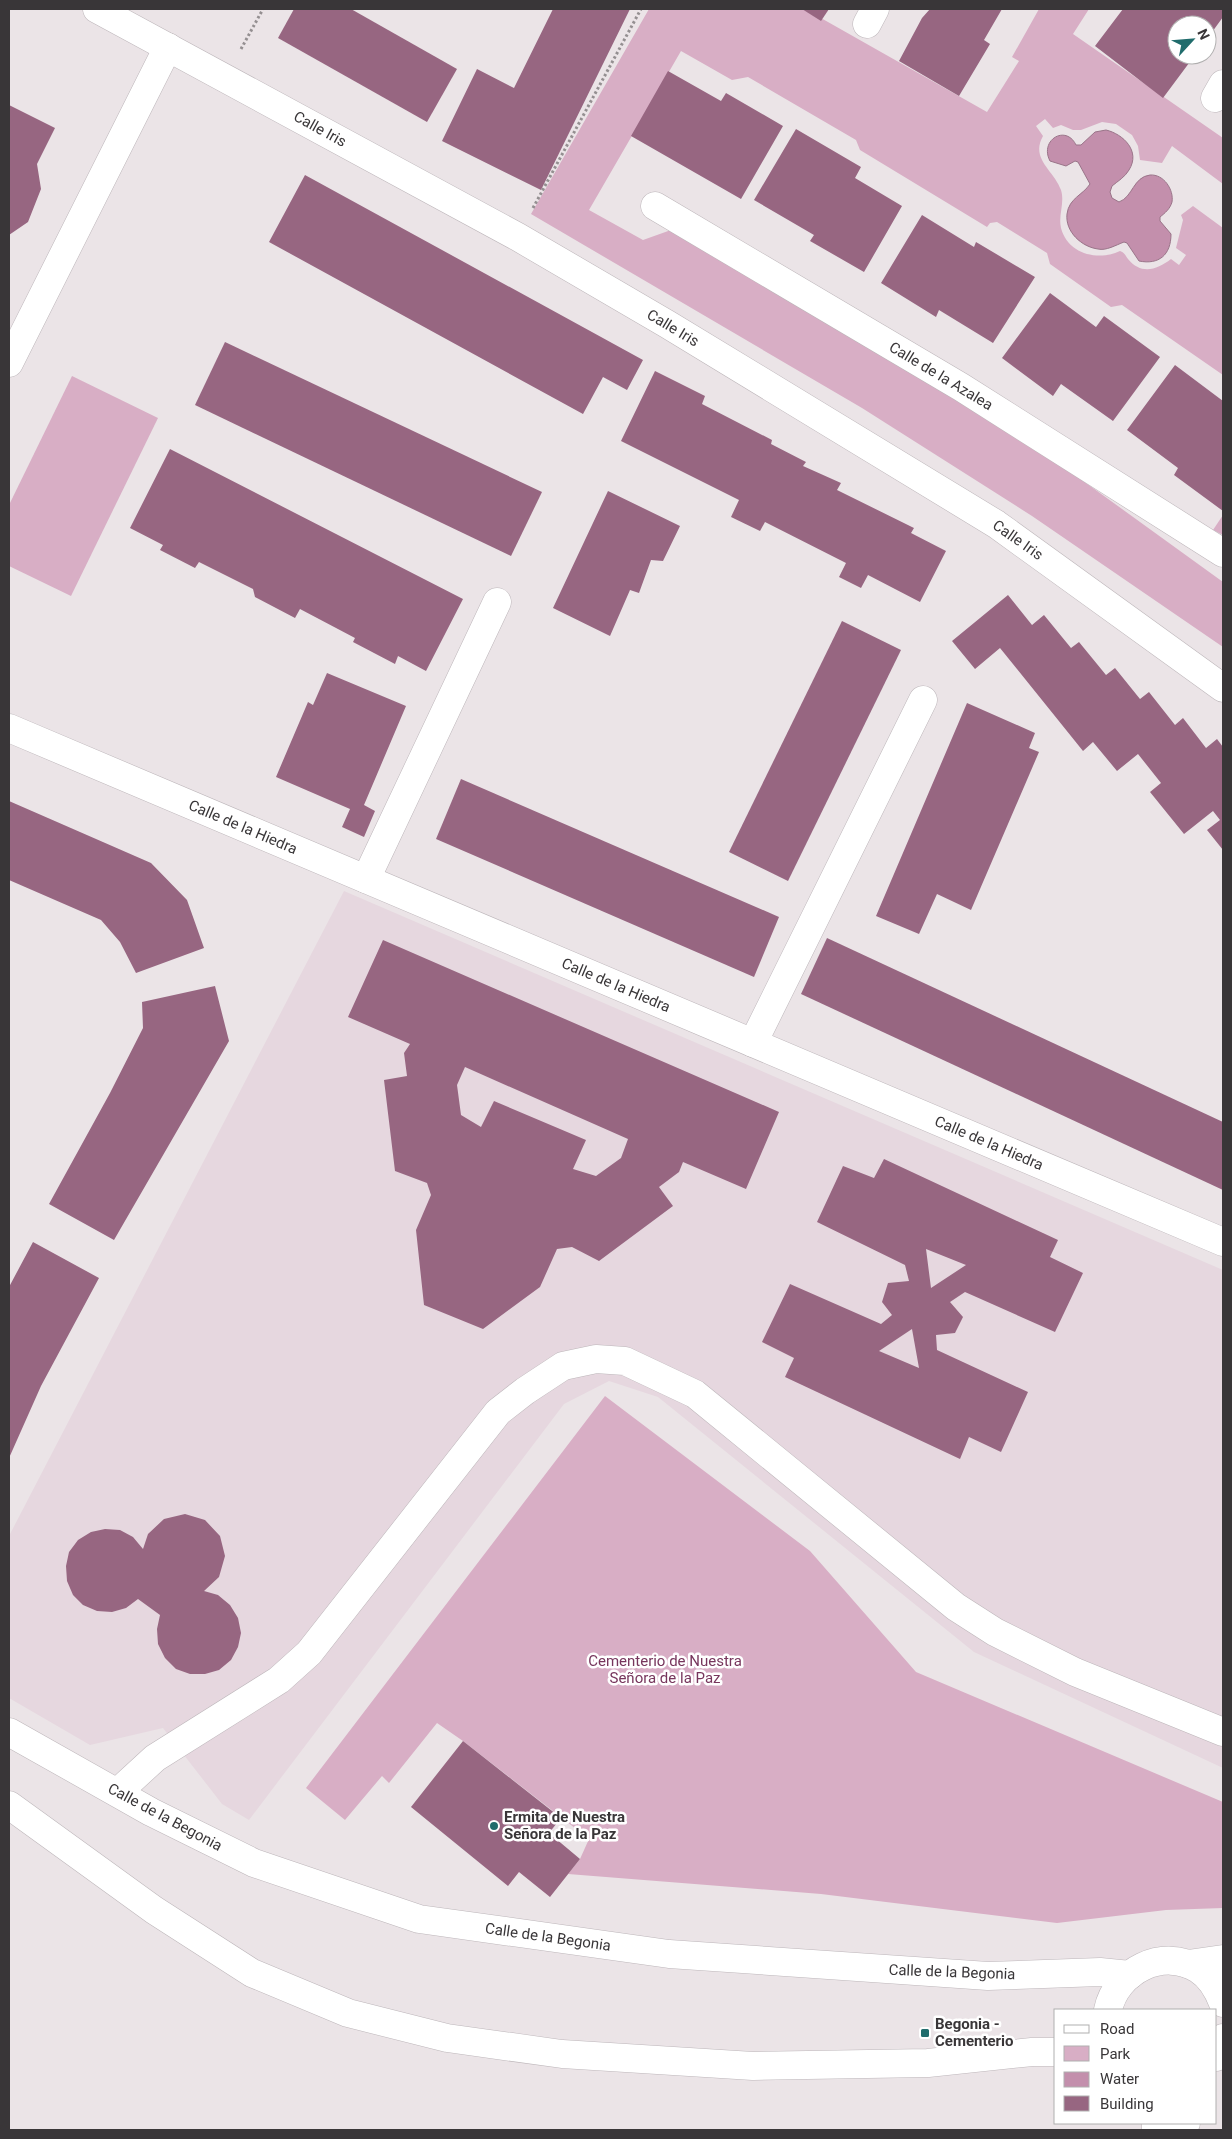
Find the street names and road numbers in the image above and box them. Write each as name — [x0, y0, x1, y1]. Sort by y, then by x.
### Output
street label: Calle Iris — [291, 107, 349, 151]
street label: Calle Iris — [644, 305, 702, 351]
street label: Calle de la Azalea — [886, 338, 996, 414]
street label: Calle Iris — [989, 516, 1047, 564]
street label: Calle de la Hiedra — [186, 796, 300, 858]
street label: Calle de la Hiedra — [559, 954, 673, 1016]
street label: Calle de la Hiedra — [932, 1112, 1046, 1174]
street label: Calle de la Begonia — [105, 1779, 225, 1855]
street label: Calle de la Begonia — [484, 1919, 612, 1955]
street label: Calle de la Begonia — [888, 1961, 1016, 1983]

